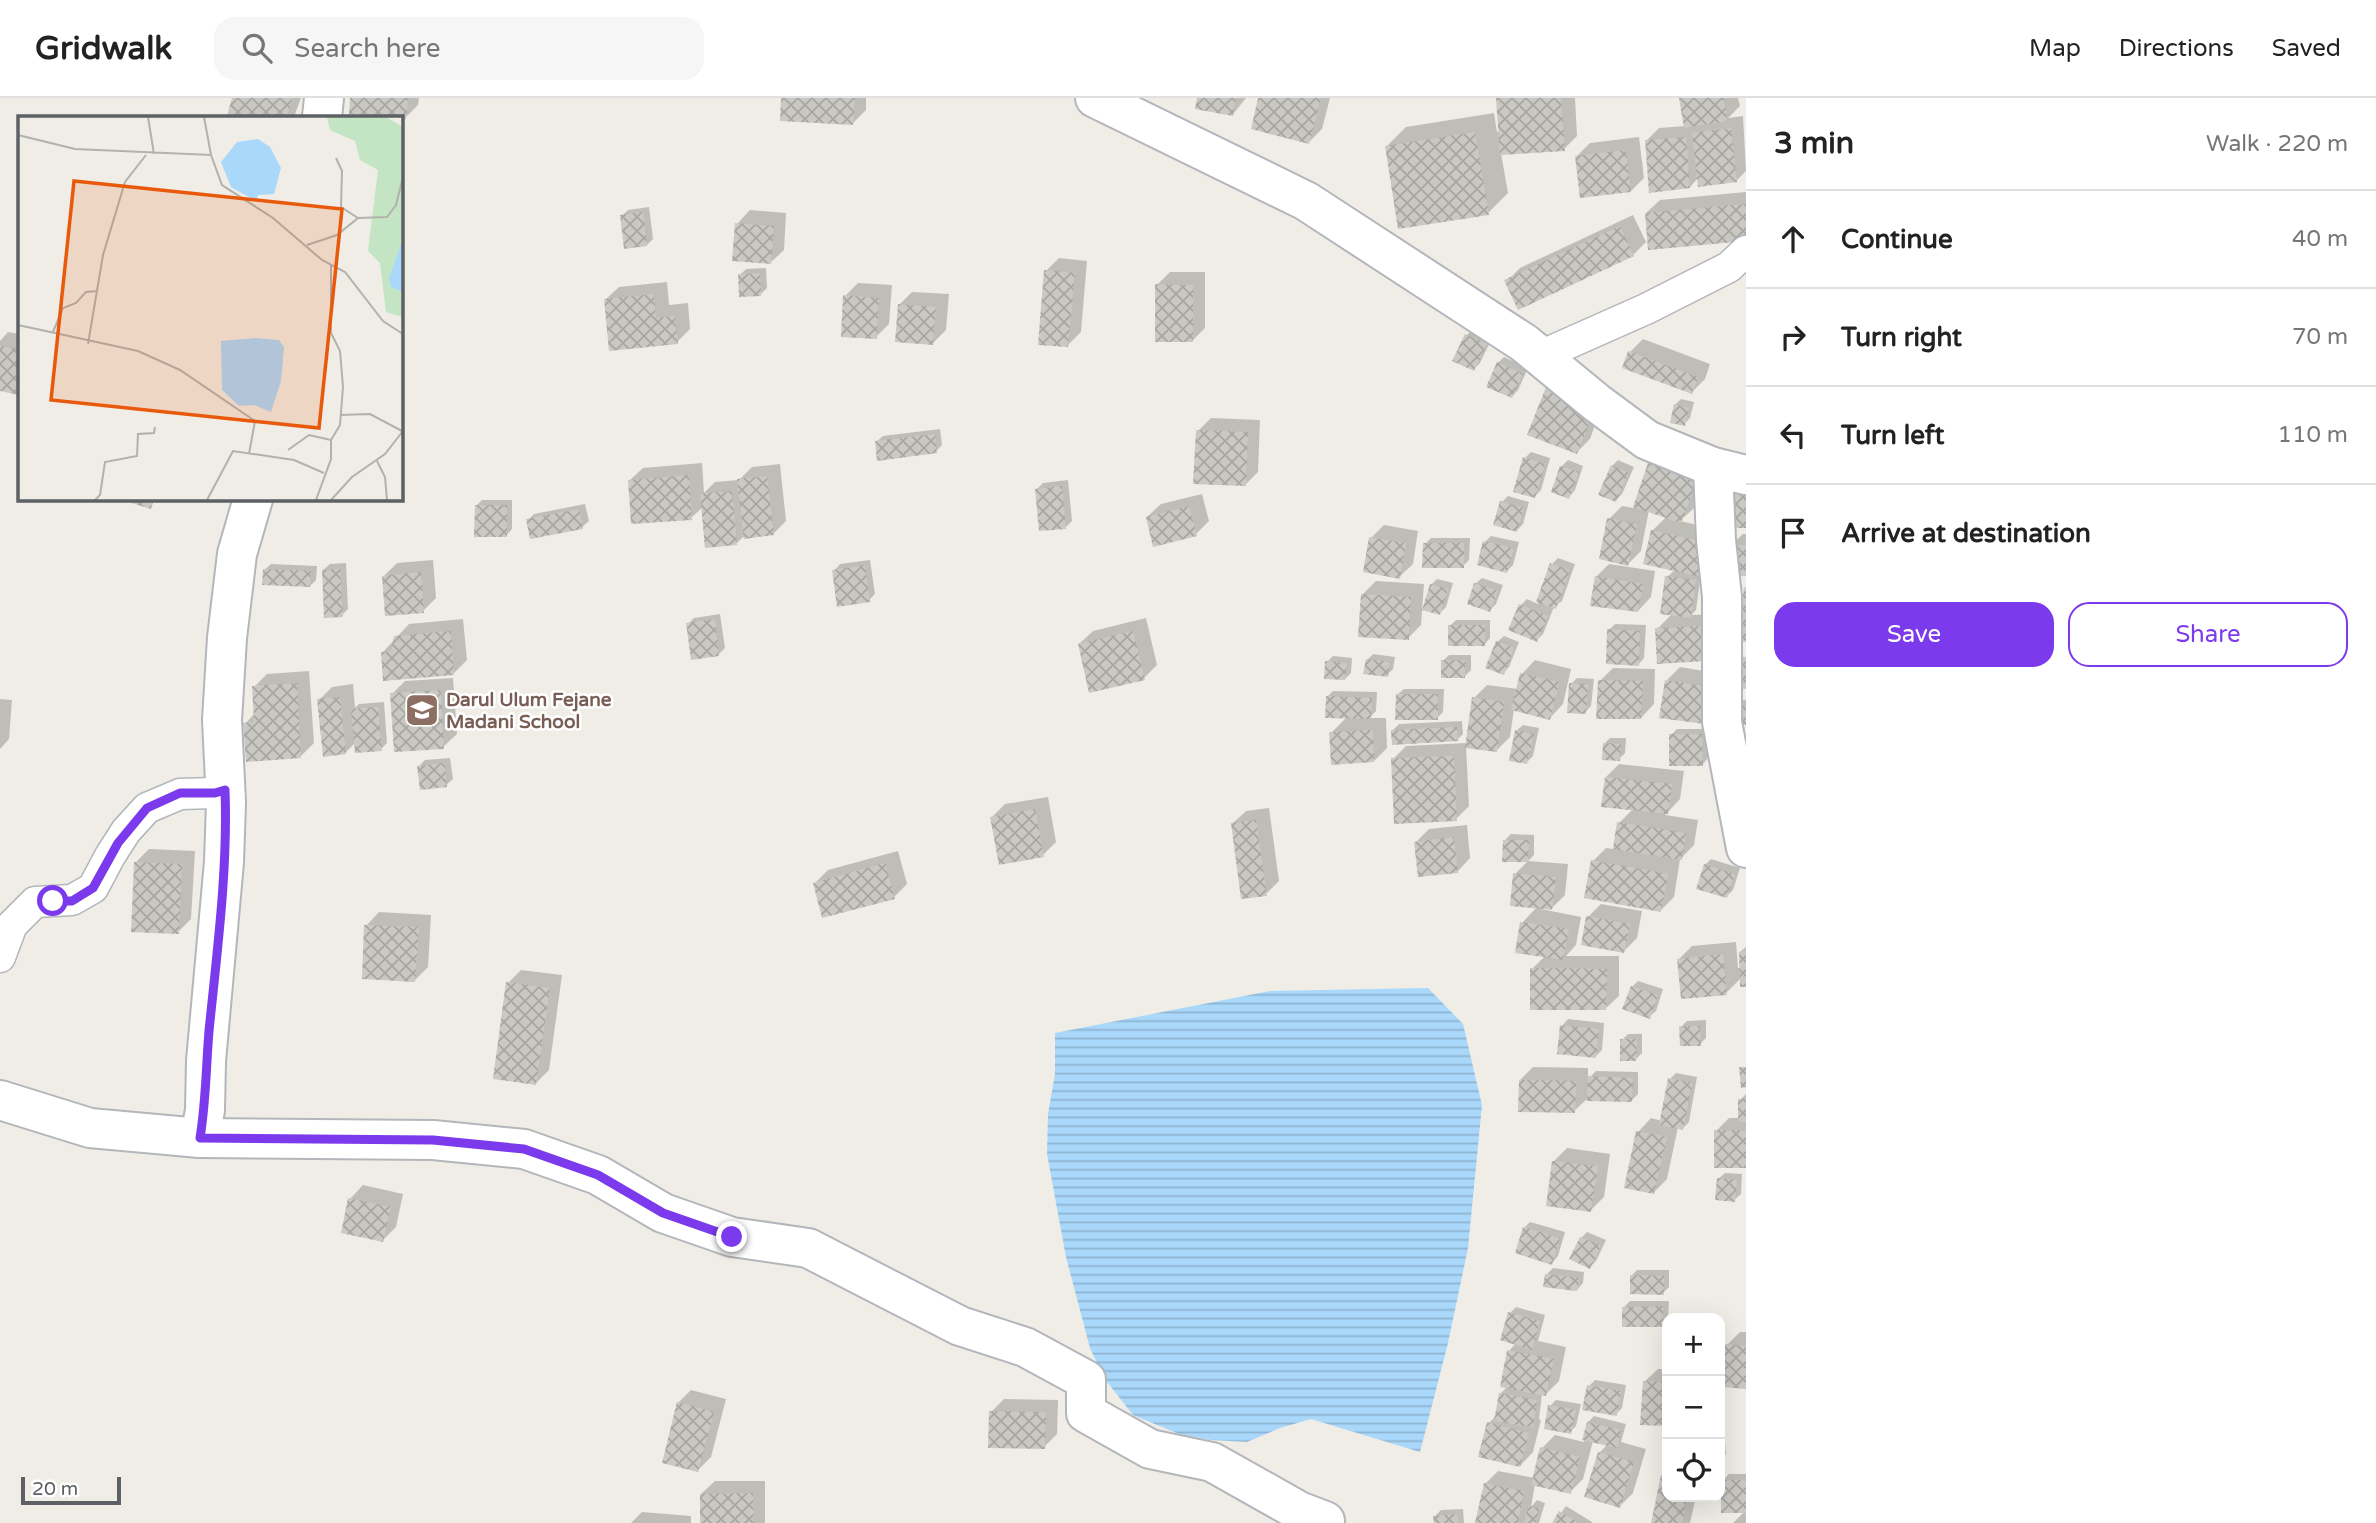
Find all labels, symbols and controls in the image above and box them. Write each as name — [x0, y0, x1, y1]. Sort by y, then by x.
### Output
search box — [214, 17, 704, 80]
text: Gridwalk — [35, 29, 172, 68]
icon: search — [238, 29, 276, 67]
text: Search here — [294, 33, 441, 64]
text: Map — [2029, 34, 2081, 63]
text: Directions — [2119, 34, 2234, 63]
text: Saved — [2272, 34, 2341, 63]
inset map — [18, 116, 402, 500]
text: 3 min — [1774, 125, 1854, 162]
text: Walk · 220 m — [2206, 130, 2348, 158]
icon: ahead — [1774, 220, 1812, 258]
text: Continue — [1841, 224, 1953, 255]
text: 40 m — [2292, 225, 2348, 253]
icon: right — [1774, 318, 1812, 356]
text: Turn right — [1841, 322, 1962, 353]
text: 70 m — [2292, 323, 2348, 351]
icon: left — [1774, 416, 1812, 454]
text: Turn left — [1841, 420, 1944, 451]
text: 110 m — [2278, 421, 2348, 449]
icon: arrive — [1774, 514, 1812, 552]
text: Arrive at destination — [1841, 518, 2091, 549]
button: Save — [1774, 602, 2054, 667]
button: Share — [2068, 602, 2348, 667]
place label: Darul Ulum Fejane Madani School — [446, 689, 612, 733]
school or university icon: Darul Ulum Fejane Madani School — [403, 691, 441, 729]
route start — [37, 885, 68, 916]
route end — [716, 1221, 747, 1252]
map controls — [1662, 1313, 1725, 1502]
button: + — [1662, 1313, 1725, 1376]
button: − — [1662, 1376, 1725, 1439]
button: locate — [1662, 1439, 1725, 1502]
scale bar — [21, 1474, 121, 1506]
text: 20 m — [32, 1478, 78, 1500]

